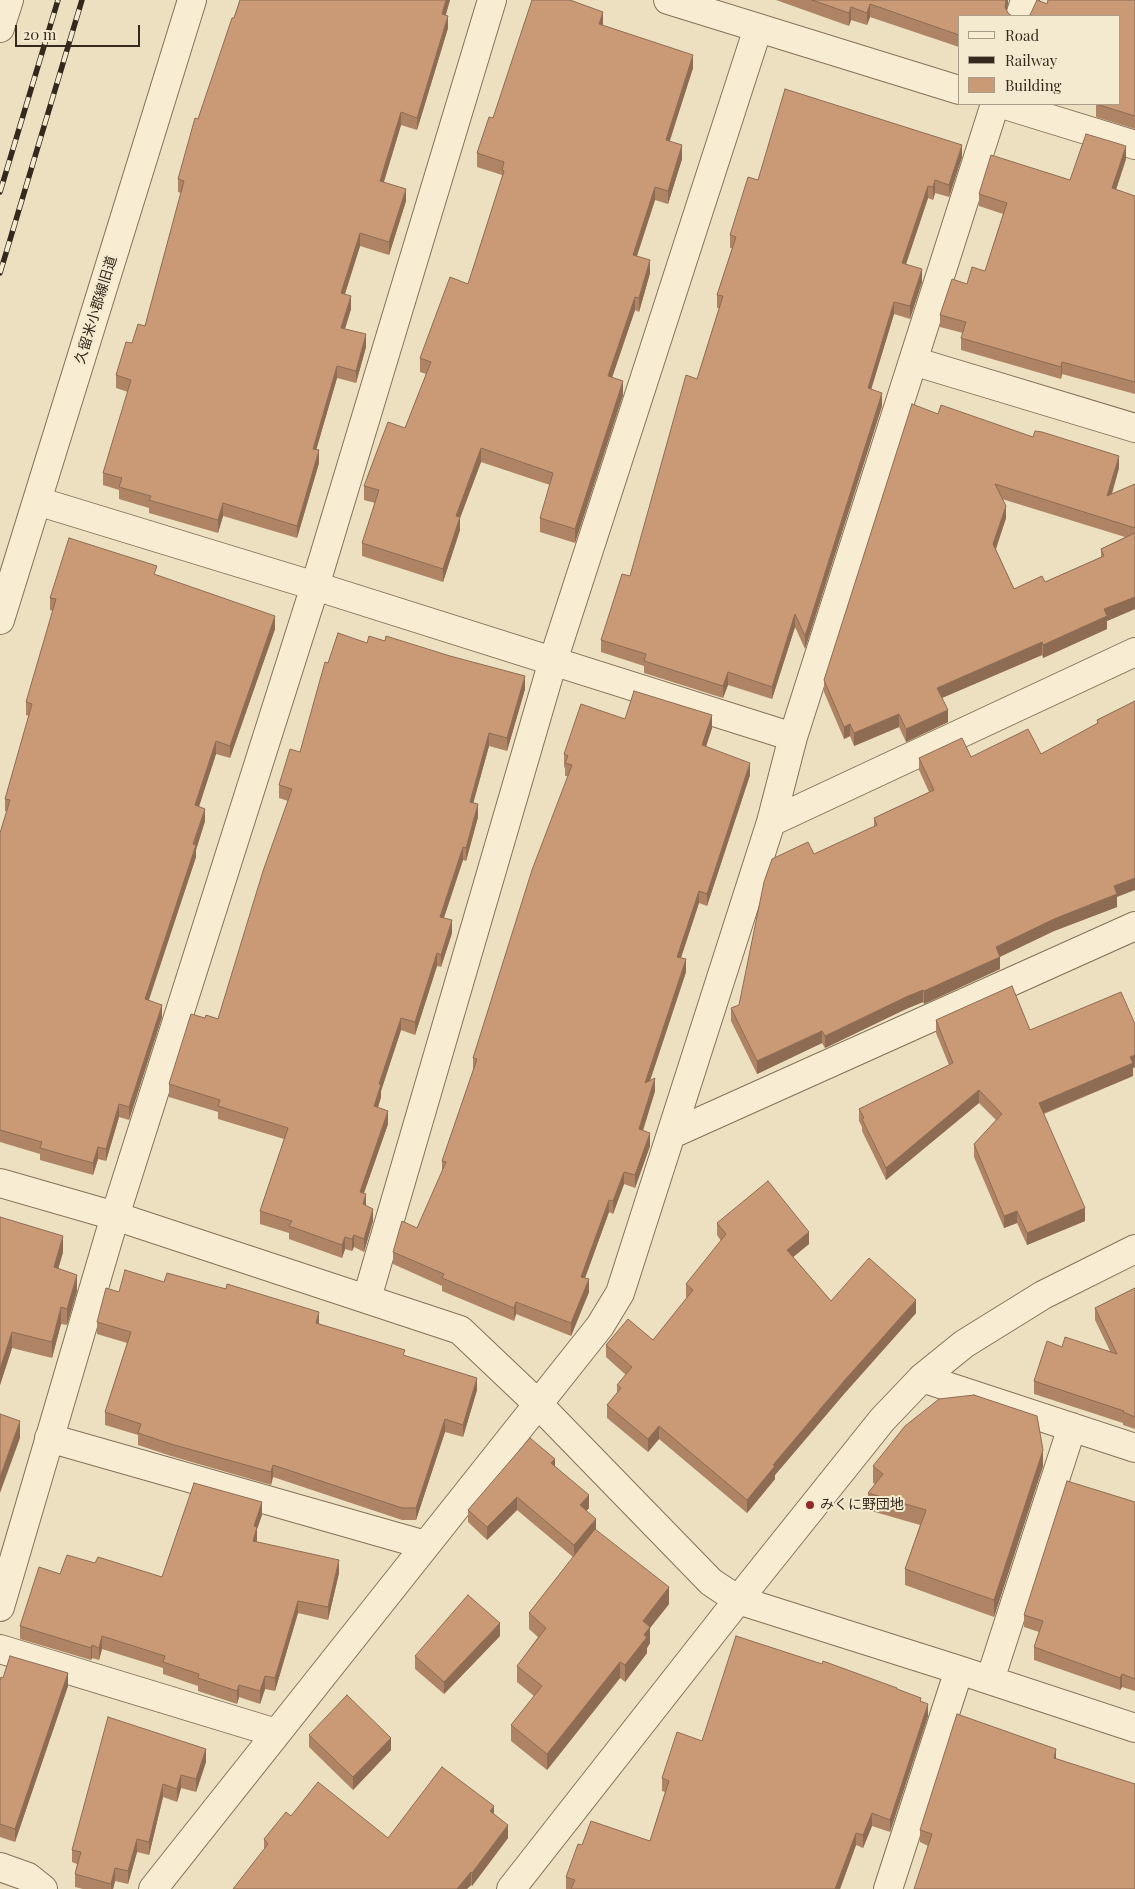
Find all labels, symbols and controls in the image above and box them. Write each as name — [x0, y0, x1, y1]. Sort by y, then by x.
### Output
scale bar — [18, 15, 142, 47]
legend — [958, 15, 1120, 105]
text: 20 m — [23, 24, 56, 44]
text: Road — [1005, 25, 1039, 45]
text: Railway — [1005, 50, 1057, 70]
text: Building — [1005, 75, 1061, 95]
street label: 久留米小郡線旧道 — [72, 254, 120, 366]
place label: みくに野団地 — [820, 1497, 904, 1513]
marker: みくに野団地 — [804, 1499, 816, 1511]

